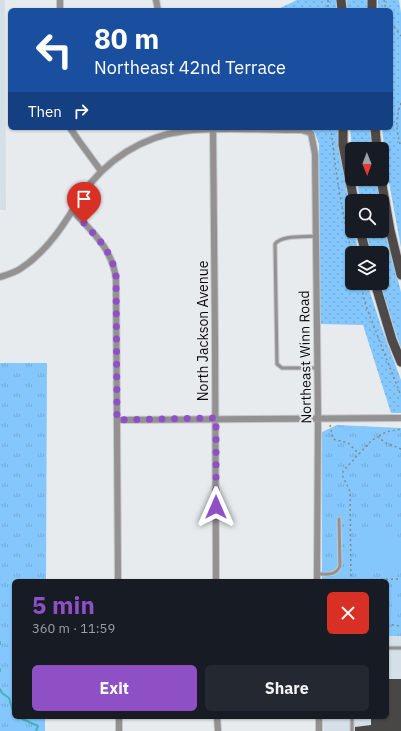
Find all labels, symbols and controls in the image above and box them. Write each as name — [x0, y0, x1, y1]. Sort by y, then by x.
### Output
text: 80 m — [94, 20, 159, 57]
icon: left — [28, 24, 80, 76]
text: Northeast 42nd Terrace — [94, 56, 286, 79]
icon: right — [70, 100, 92, 122]
text: Then — [28, 102, 62, 121]
north arrow — [345, 142, 389, 186]
map controls — [345, 142, 389, 290]
pin — [67, 182, 101, 223]
icon: arrive — [73, 188, 95, 210]
button: search — [345, 194, 389, 238]
button: layers — [345, 246, 389, 290]
street label: North Jackson Avenue — [194, 260, 212, 401]
street label: Northeast Winn Road — [295, 290, 315, 424]
position arrow — [195, 486, 237, 528]
text: 5 min — [32, 589, 95, 621]
button: close — [327, 592, 369, 634]
text: 360 m · 11:59 — [32, 620, 115, 637]
button: Exit — [32, 665, 197, 711]
button: Share — [205, 665, 369, 711]

